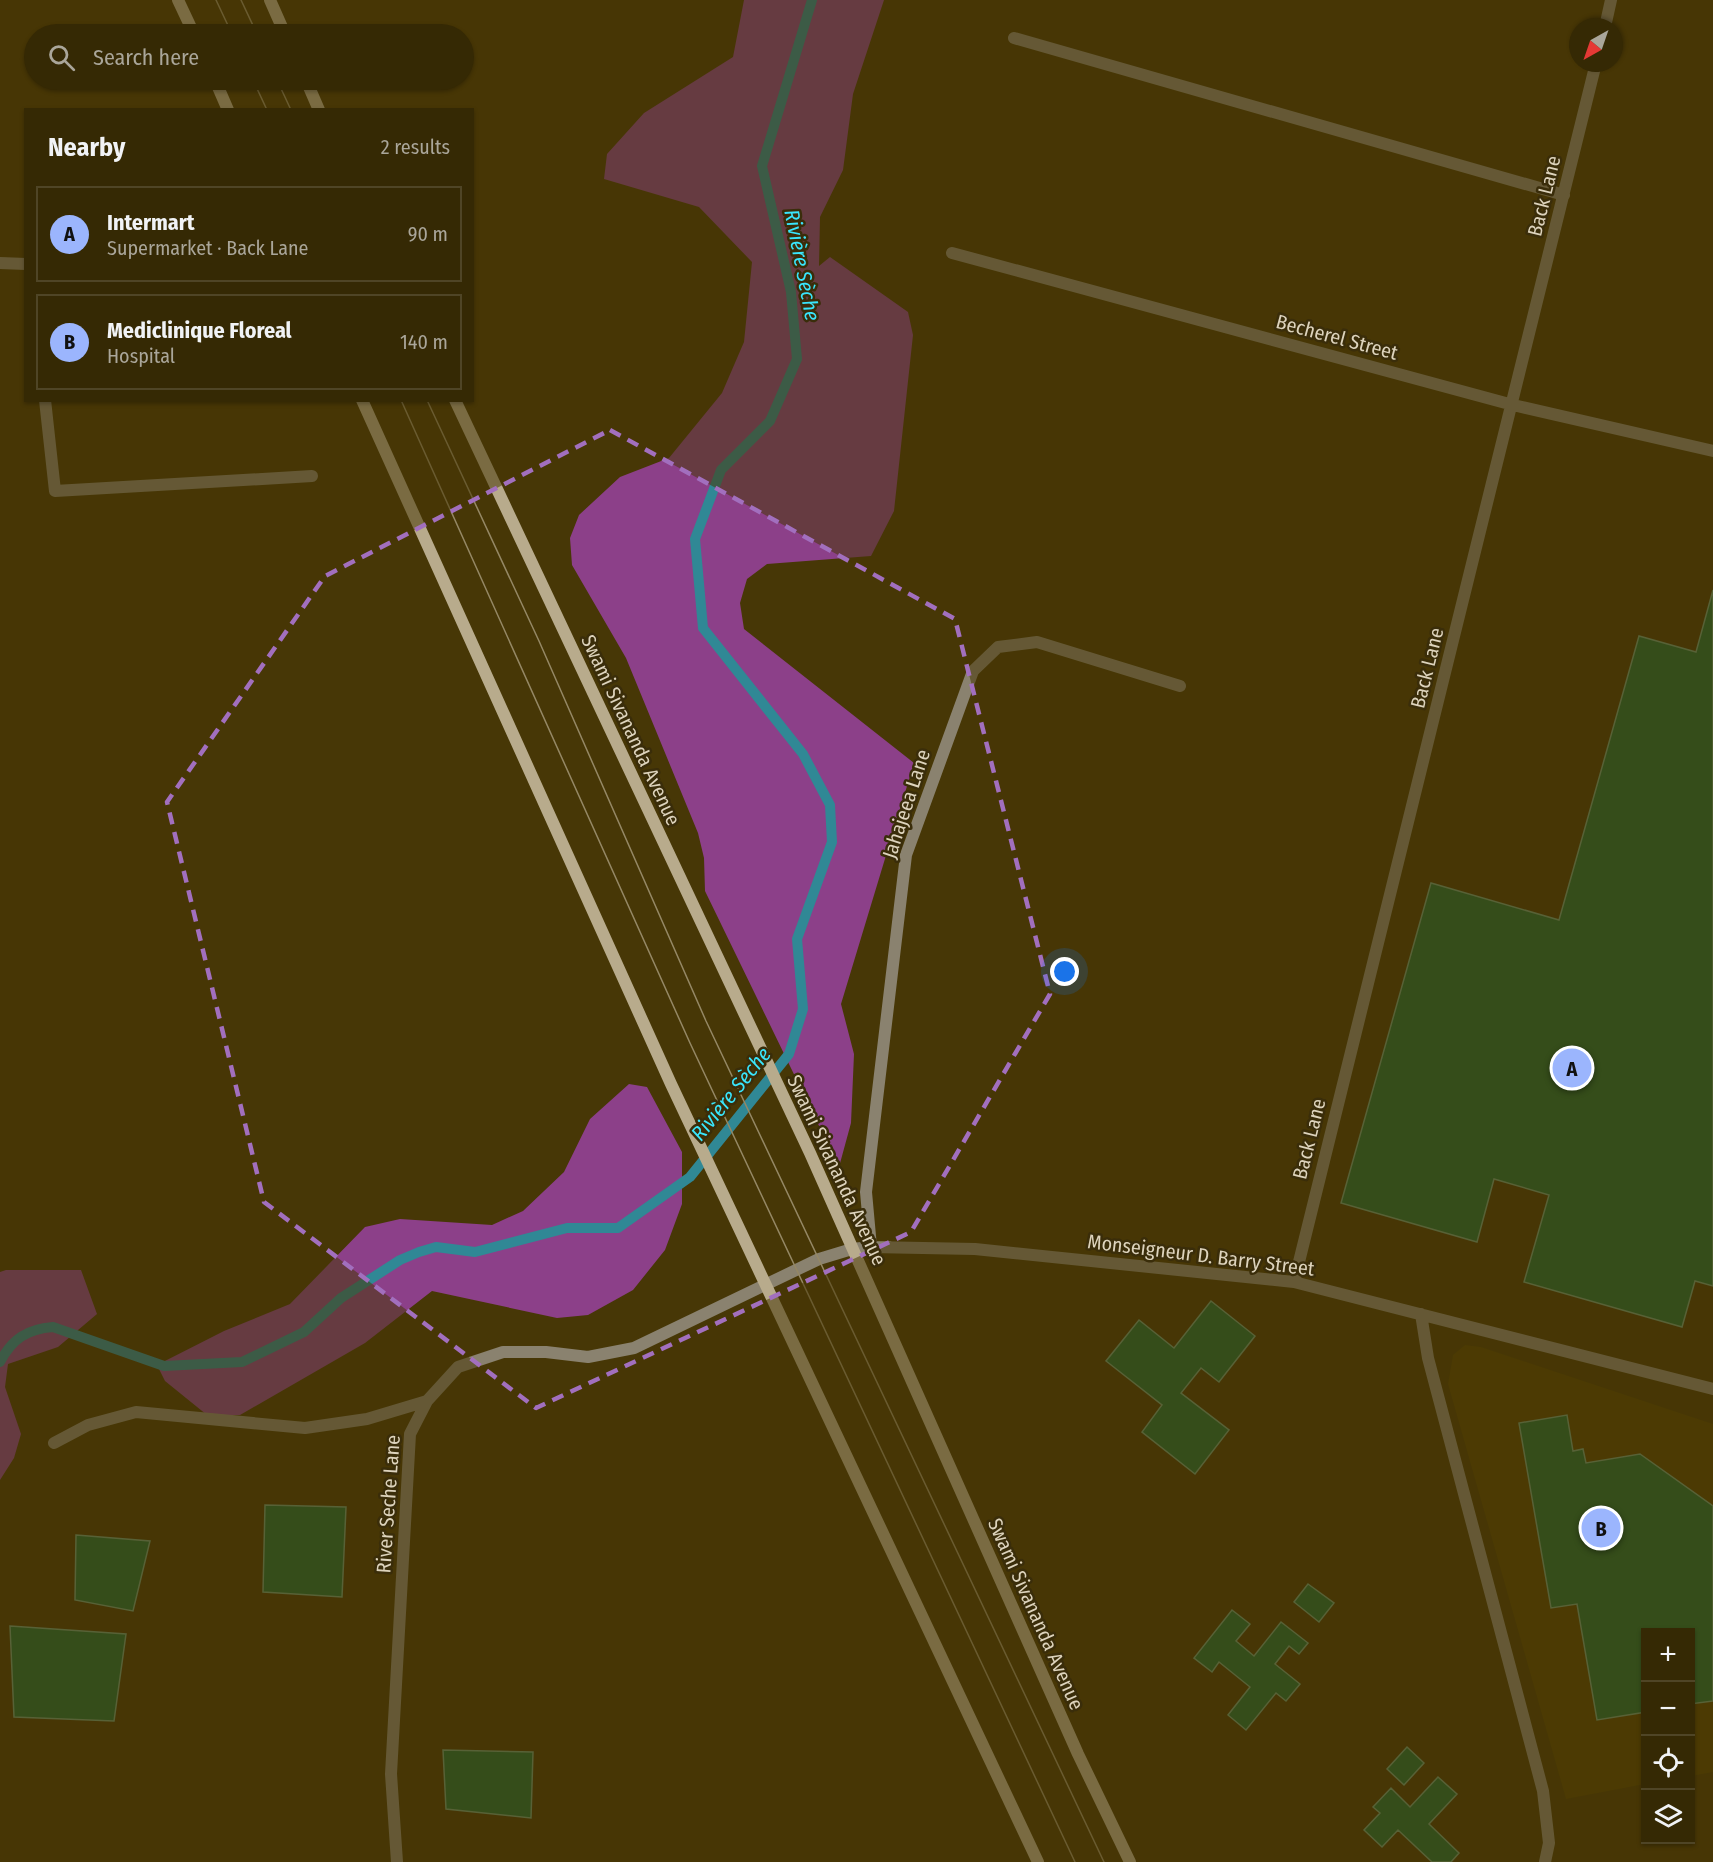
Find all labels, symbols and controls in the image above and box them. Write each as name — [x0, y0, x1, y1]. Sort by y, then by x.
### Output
north arrow — [1569, 18, 1623, 72]
search box — [24, 24, 474, 90]
icon: search — [45, 41, 78, 74]
text: Search here — [93, 44, 199, 71]
text: Nearby — [48, 132, 125, 163]
text: 2 results — [381, 135, 450, 159]
street label: Back Lane — [1522, 153, 1566, 239]
water label: Rivière Sèche — [778, 207, 826, 323]
text: Intermart — [107, 209, 195, 236]
text: A — [64, 222, 75, 246]
text: 90 m — [408, 222, 448, 246]
text: Supermarket · Back Lane — [107, 236, 309, 260]
street label: Becherel Street — [1273, 309, 1401, 365]
text: Mediclinique Floreal — [107, 317, 292, 344]
text: B — [64, 330, 75, 354]
text: 140 m — [400, 330, 448, 354]
text: Hospital — [107, 344, 175, 368]
street label: Back Lane — [1405, 625, 1449, 711]
street label: Swami Sivananda Avenue — [576, 631, 686, 829]
street label: Jahajeea Lane — [877, 746, 935, 862]
your location — [1050, 957, 1079, 986]
water label: Rivière Sèche — [685, 1042, 777, 1146]
pin: A — [1552, 1046, 1592, 1090]
street label: Swami Sivananda Avenue — [782, 1071, 892, 1269]
street label: Back Lane — [1287, 1096, 1331, 1182]
street label: Monseigneur D. Barry Street — [1086, 1229, 1316, 1281]
street label: River Seche Lane — [371, 1434, 405, 1574]
pin: B — [1582, 1506, 1620, 1550]
street label: Swami Sivananda Avenue — [983, 1514, 1089, 1714]
map controls — [1641, 1628, 1695, 1844]
button: + — [1641, 1628, 1695, 1682]
button: − — [1641, 1682, 1695, 1736]
button: locate — [1641, 1736, 1695, 1790]
button: layers — [1641, 1790, 1695, 1844]

